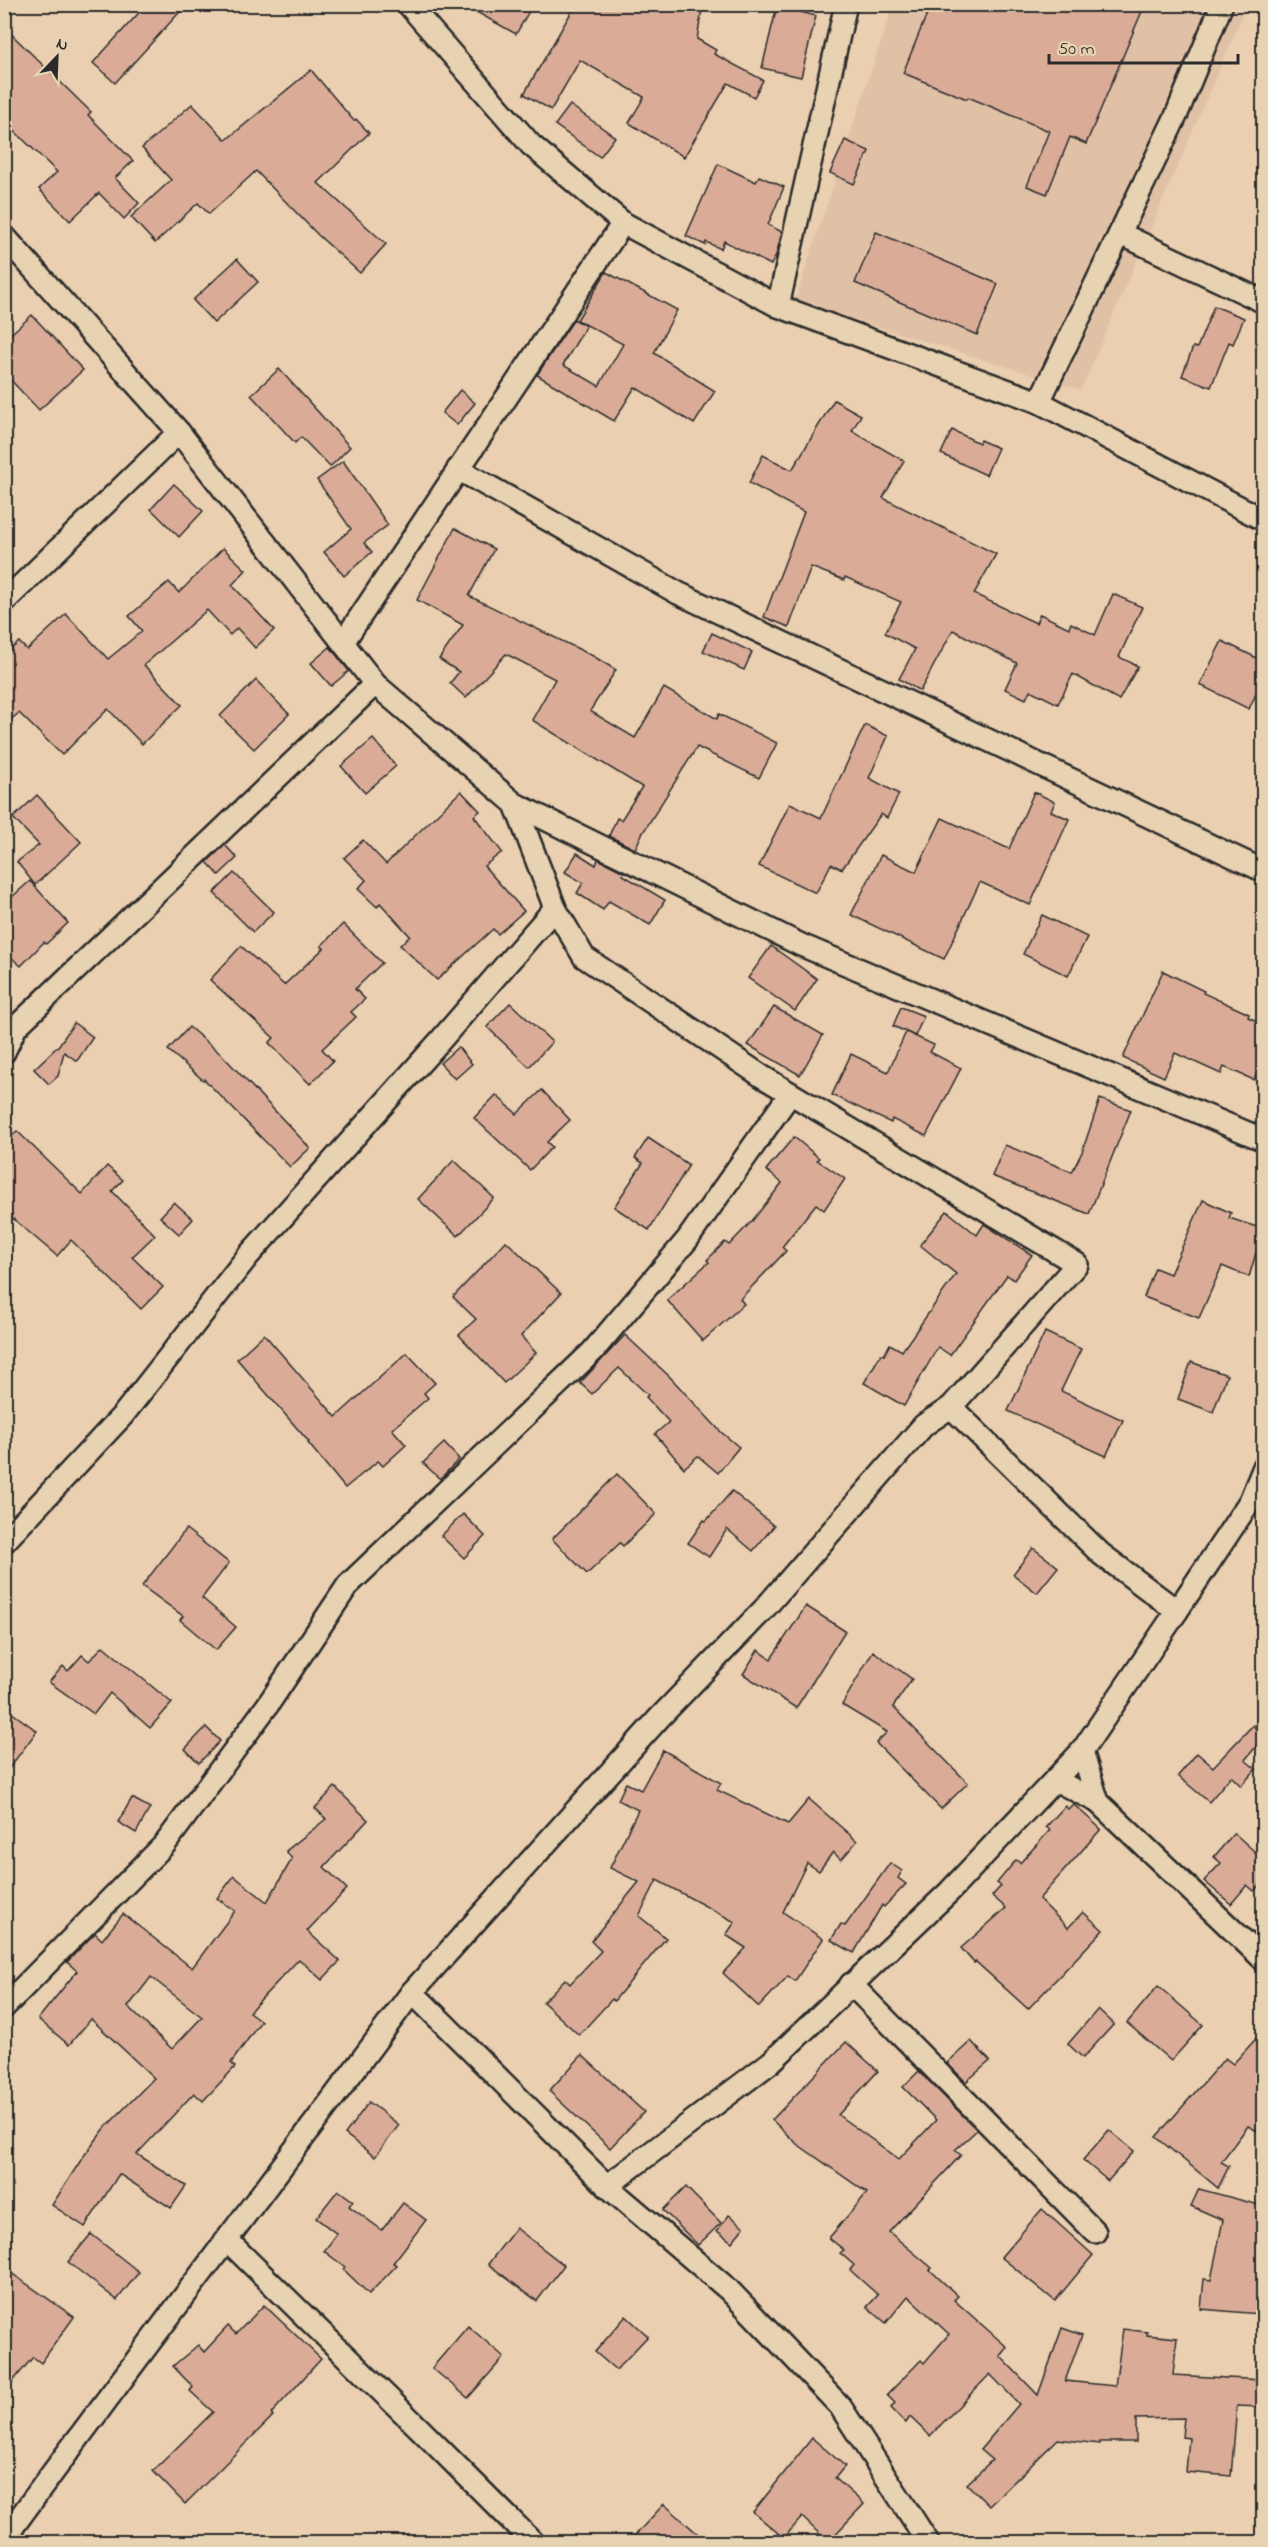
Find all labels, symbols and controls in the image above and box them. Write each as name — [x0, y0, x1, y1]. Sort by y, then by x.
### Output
north arrow — [27, 27, 87, 87]
scale bar — [1049, 27, 1238, 65]
text: N — [52, 32, 72, 58]
text: 50 m — [1058, 37, 1095, 63]

